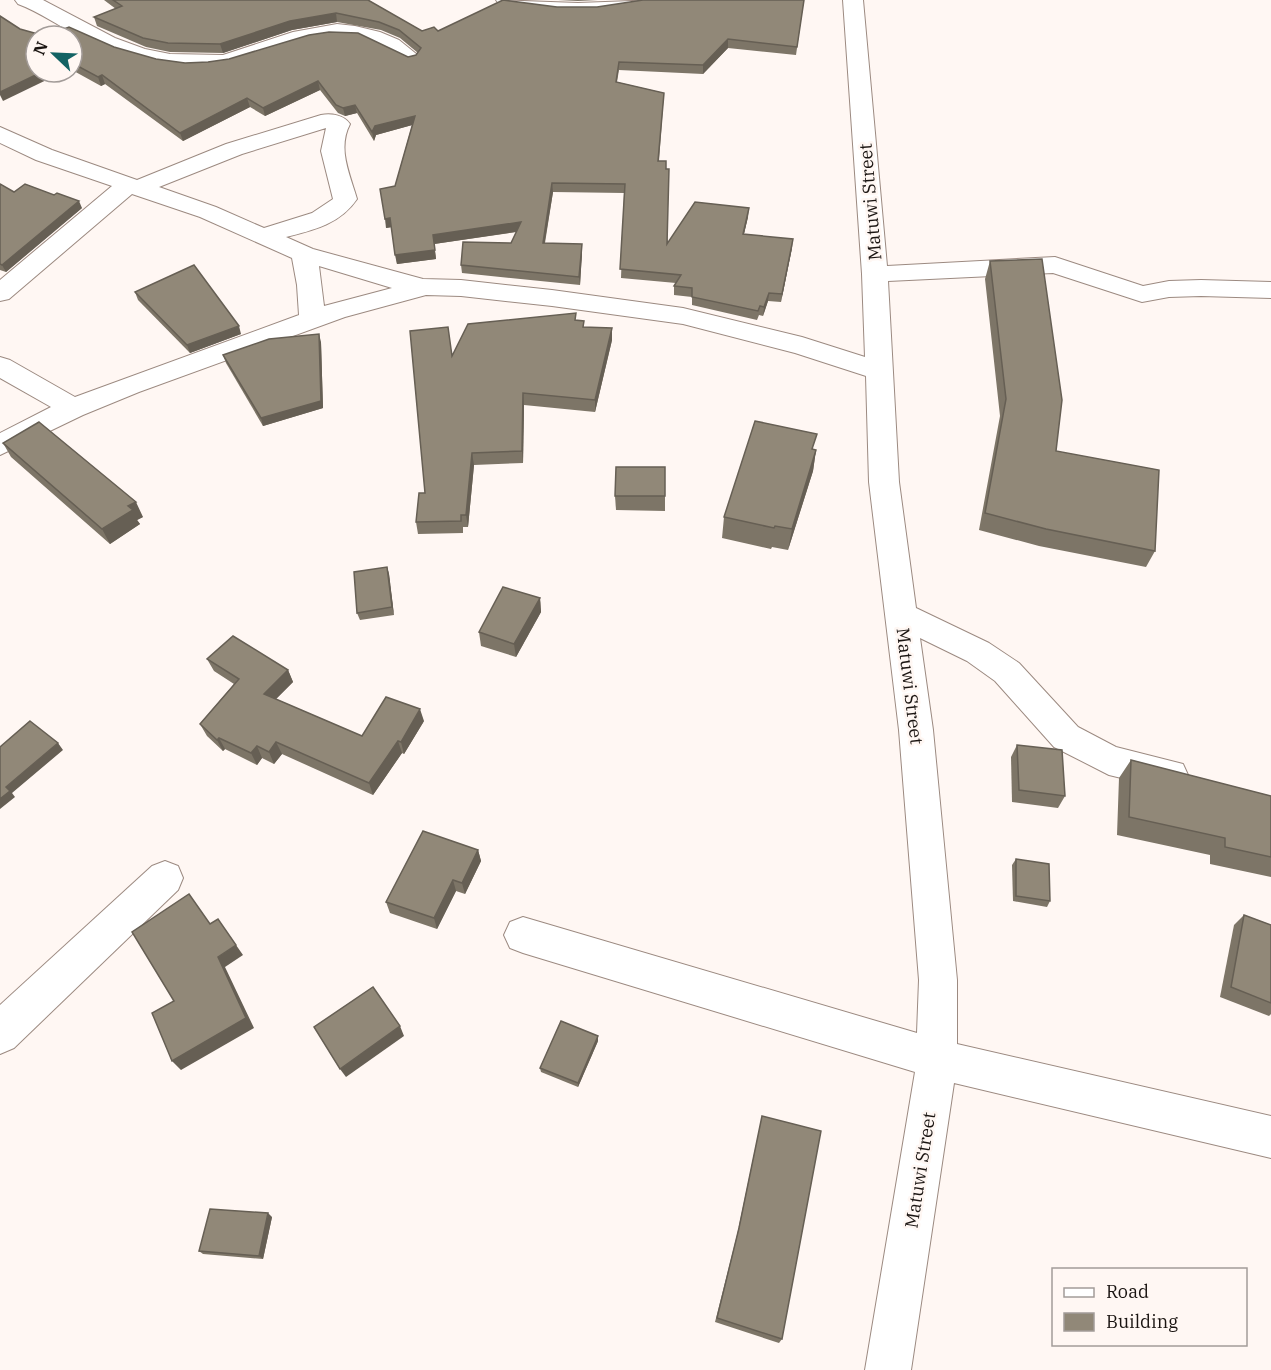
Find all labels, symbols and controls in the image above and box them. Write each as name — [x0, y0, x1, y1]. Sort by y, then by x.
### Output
north arrow — [24, 24, 84, 84]
text: N — [29, 38, 52, 58]
street label: Matuwi Street — [853, 143, 887, 261]
street label: Matuwi Street — [891, 626, 929, 746]
street label: Matuwi Street — [899, 1110, 941, 1230]
legend — [1052, 1268, 1247, 1346]
text: Road — [1106, 1280, 1149, 1303]
text: Building — [1106, 1310, 1178, 1333]

